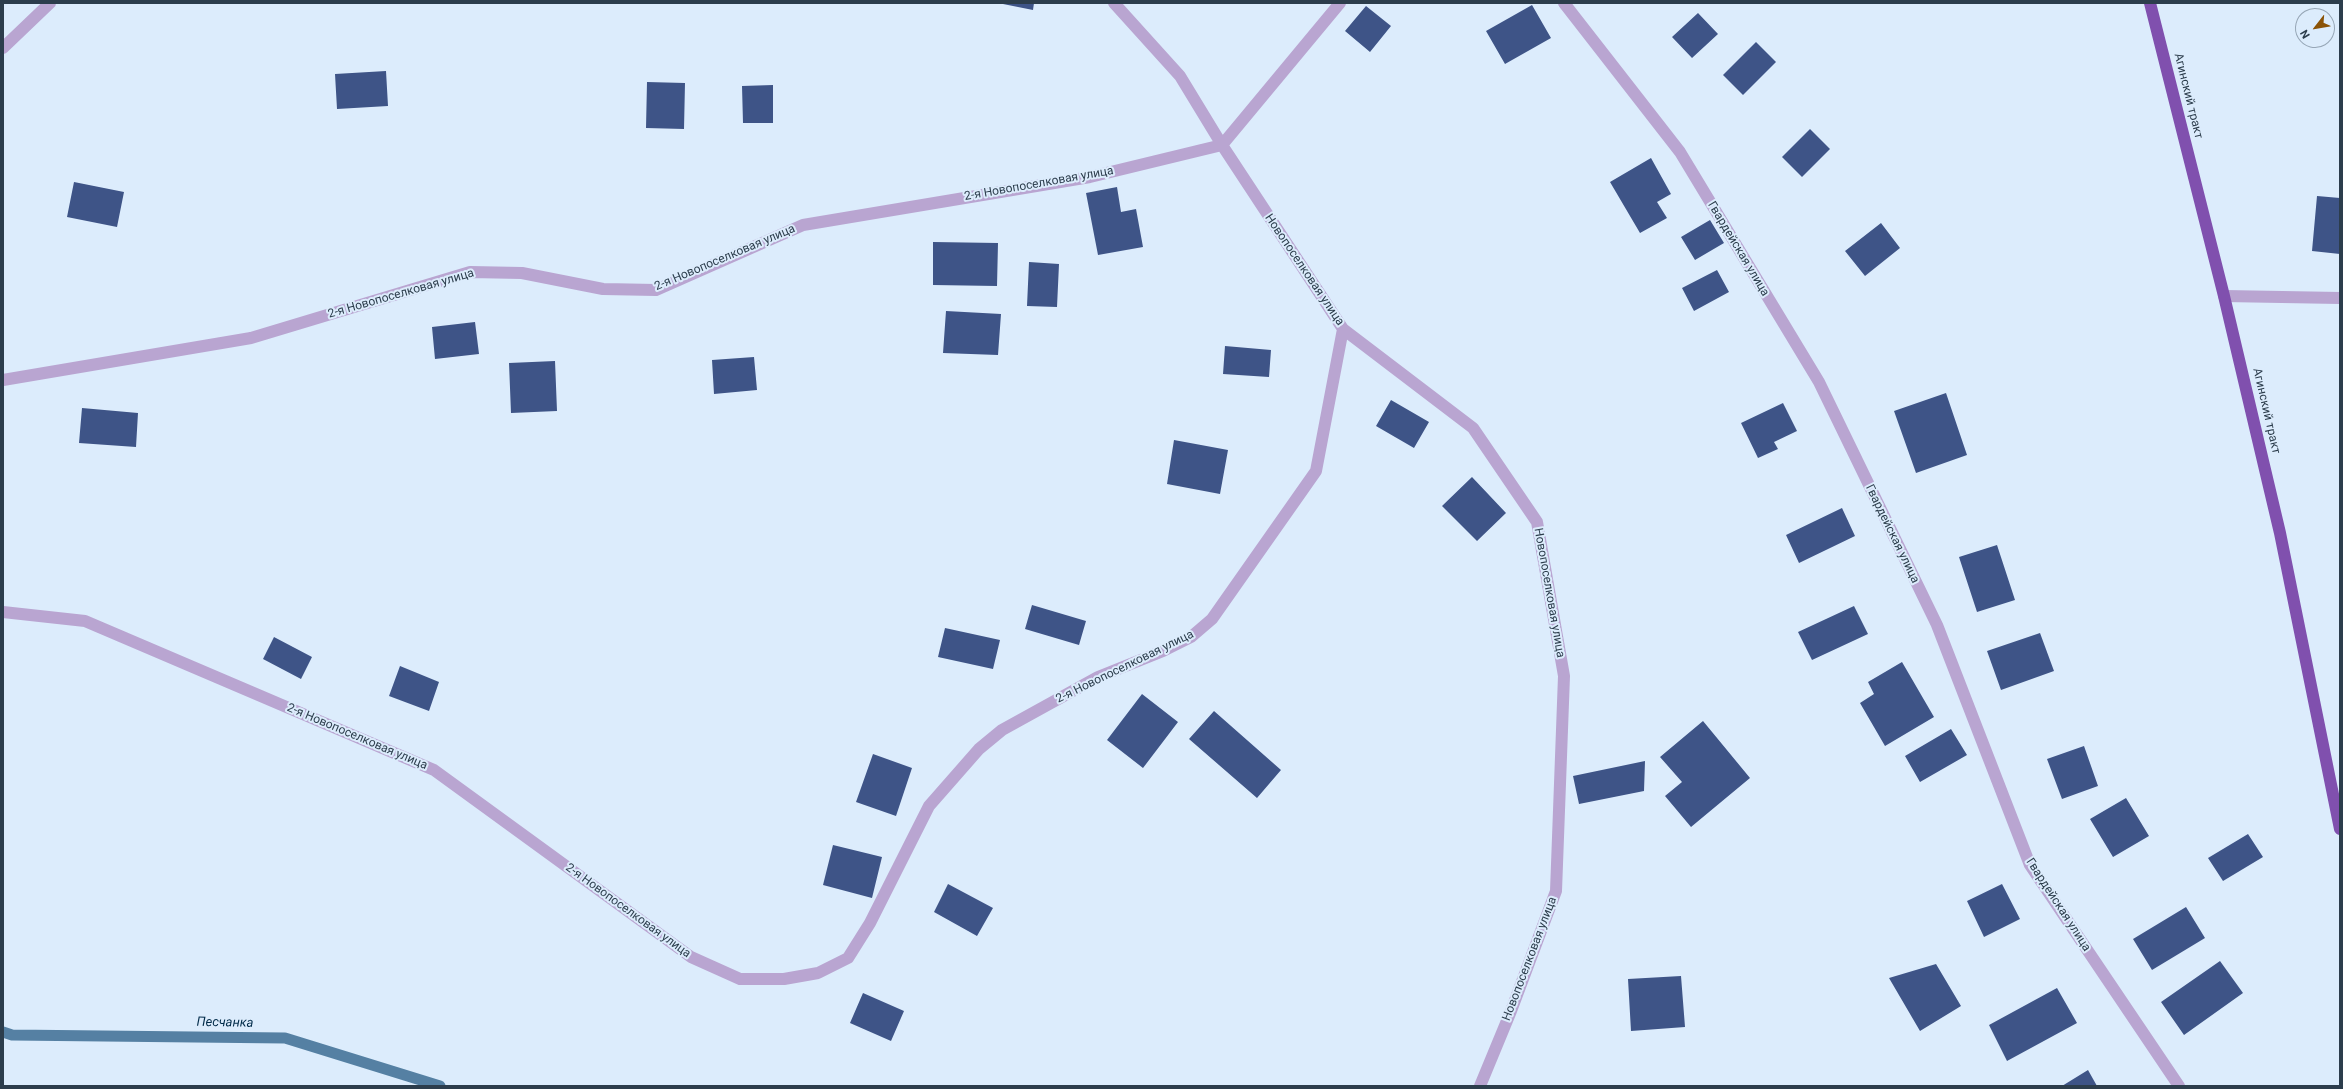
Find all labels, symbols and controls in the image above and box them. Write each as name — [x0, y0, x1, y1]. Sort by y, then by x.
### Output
north arrow — [2295, 8, 2335, 48]
text: N — [2298, 27, 2313, 41]
street label: Агинский тракт — [2170, 52, 2206, 140]
street label: 2-я Новопоселковая улица — [963, 164, 1115, 204]
street label: Гвардейская улица — [1704, 199, 1772, 299]
street label: Новопоселковая улица — [1261, 211, 1347, 329]
street label: 2-я Новопоселковая улица — [653, 222, 797, 294]
street label: 2-я Новопоселковая улица — [326, 266, 476, 322]
street label: Агинский тракт — [2249, 367, 2283, 455]
street label: Гвардейская улица — [1862, 482, 1922, 586]
street label: Новопоселковая улица — [1530, 527, 1568, 659]
street label: 2-я Новопоселковая улица — [1054, 627, 1196, 707]
street label: 2-я Новопоселковая улица — [285, 701, 429, 773]
street label: Гвардейская улица — [2023, 856, 2093, 954]
street label: 2-я Новопоселковая улица — [563, 861, 693, 961]
street label: Новопоселковая улица — [1500, 895, 1560, 1023]
water label: Песчанка — [196, 1015, 254, 1031]

